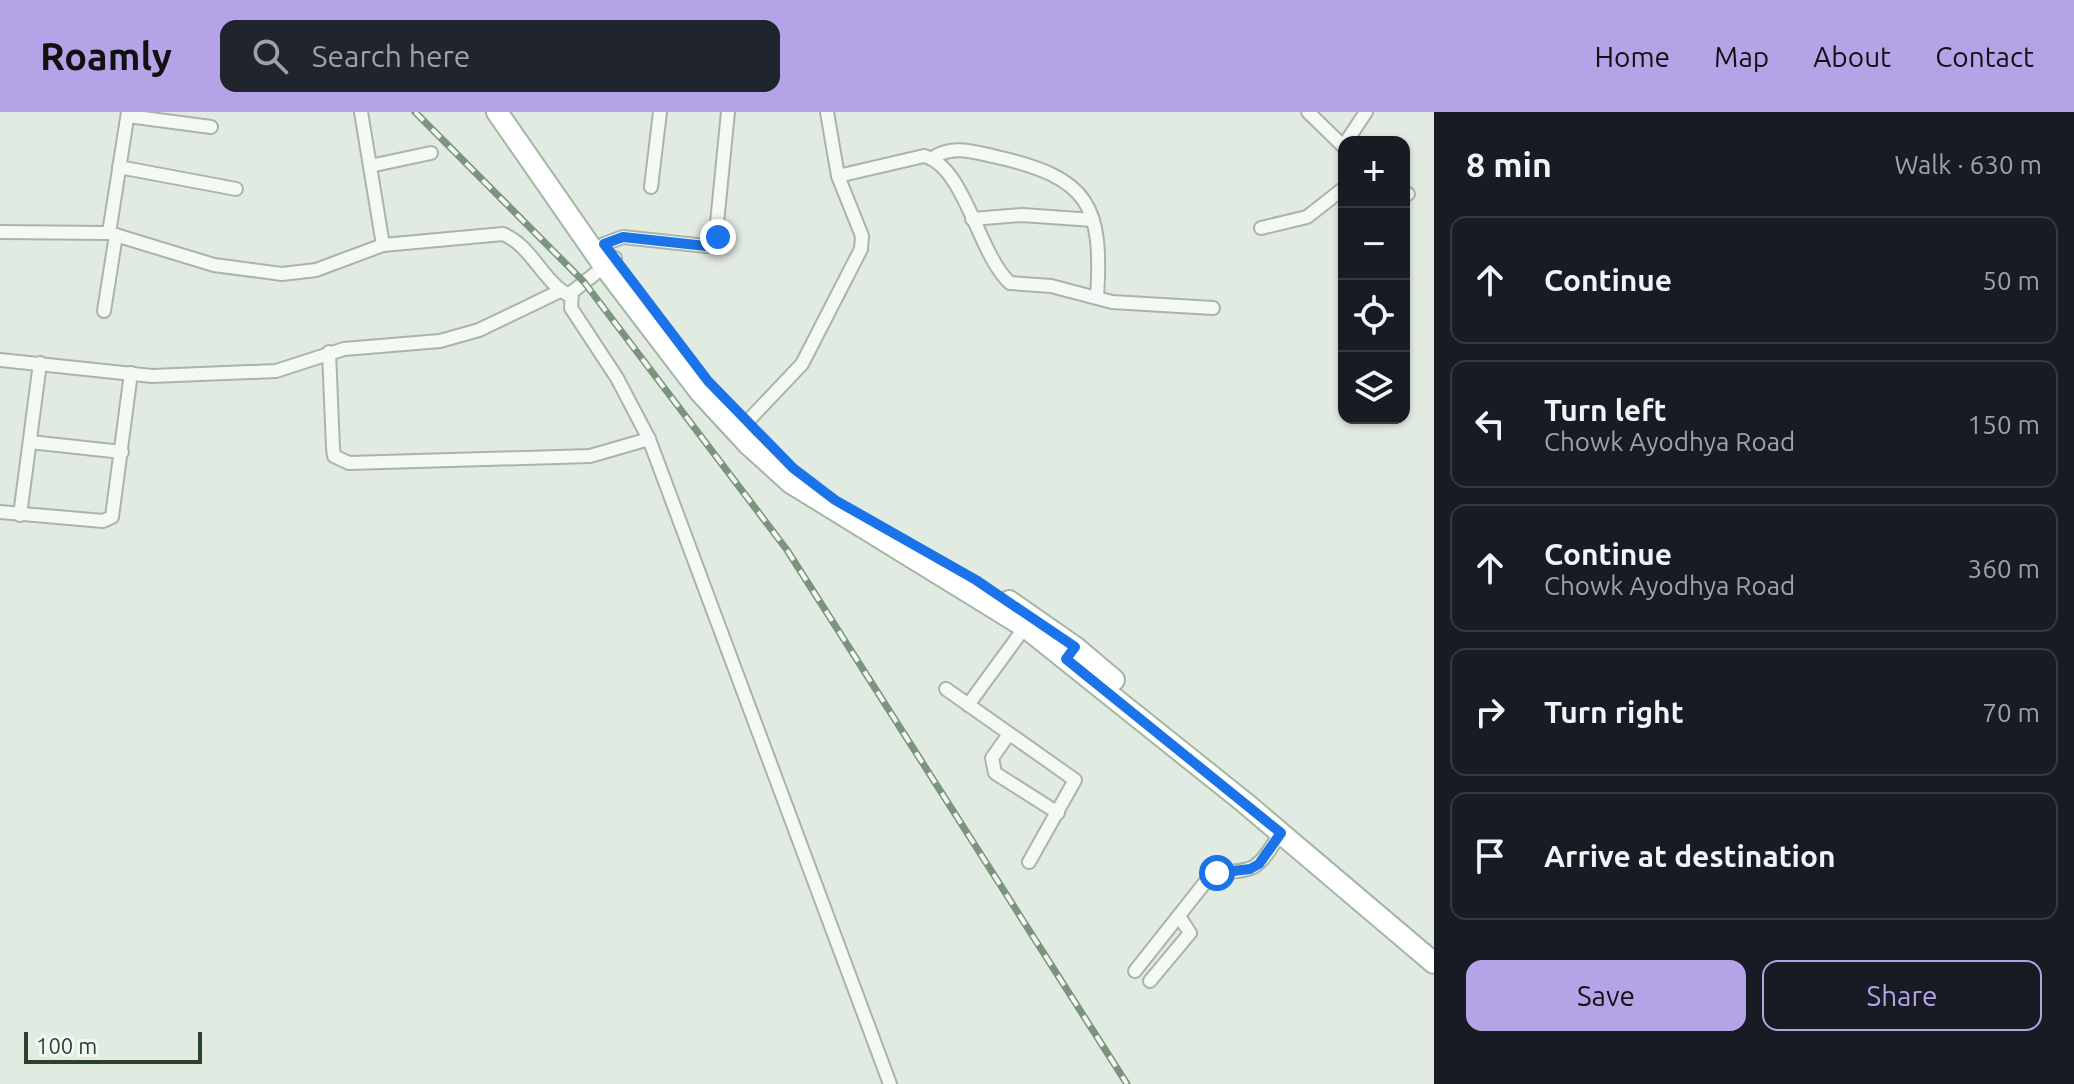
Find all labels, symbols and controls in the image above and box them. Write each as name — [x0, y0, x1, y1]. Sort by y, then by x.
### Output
search box — [220, 20, 780, 92]
icon: search — [248, 34, 292, 78]
text: Roamly — [40, 35, 172, 77]
text: Search here — [312, 39, 470, 73]
text: Home — [1595, 41, 1670, 72]
text: Map — [1714, 41, 1769, 72]
text: About — [1813, 41, 1891, 72]
text: Contact — [1935, 41, 2034, 72]
map controls — [1338, 136, 1410, 424]
button: + — [1338, 136, 1410, 208]
text: 8 min — [1466, 145, 1552, 183]
text: Walk · 630 m — [1894, 150, 2042, 179]
button: − — [1338, 208, 1410, 280]
route end — [700, 219, 736, 255]
icon: ahead — [1468, 258, 1512, 302]
text: Continue — [1544, 263, 1672, 297]
text: 50 m — [1982, 266, 2040, 295]
button: locate — [1338, 280, 1410, 352]
button: layers — [1338, 352, 1410, 424]
text: Turn left — [1544, 393, 1666, 427]
icon: left — [1468, 402, 1512, 446]
text: 150 m — [1968, 410, 2040, 439]
text: Chowk Ayodhya Road — [1544, 427, 1795, 456]
text: Continue — [1544, 537, 1672, 571]
icon: ahead — [1468, 546, 1512, 590]
text: 360 m — [1968, 554, 2040, 583]
text: Chowk Ayodhya Road — [1544, 571, 1795, 600]
icon: right — [1468, 690, 1512, 734]
text: Turn right — [1544, 695, 1684, 729]
text: 70 m — [1982, 698, 2040, 727]
icon: arrive — [1468, 834, 1512, 878]
text: Arrive at destination — [1544, 839, 1836, 873]
route start — [1199, 855, 1235, 891]
button: Save — [1466, 960, 1746, 1031]
button: Share — [1762, 960, 2042, 1031]
scale bar — [24, 1028, 202, 1064]
text: 100 m — [36, 1033, 97, 1058]

